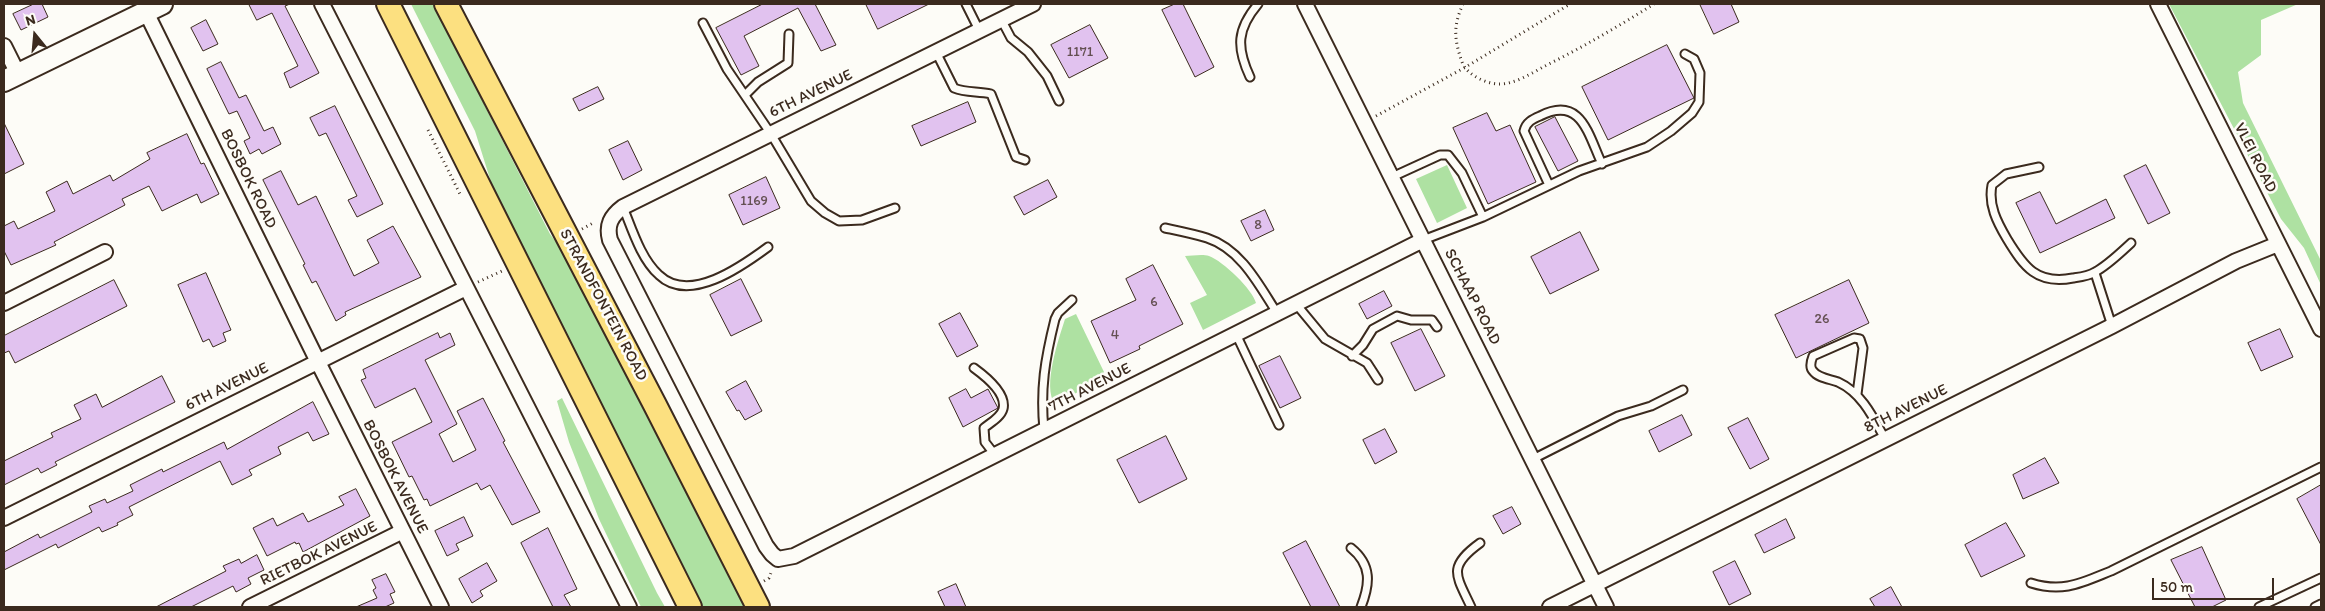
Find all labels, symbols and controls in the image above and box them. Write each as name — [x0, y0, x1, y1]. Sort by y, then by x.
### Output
north arrow — [10, 10, 60, 60]
text: N — [23, 11, 37, 30]
house number: 1171 — [1067, 44, 1093, 60]
street label: 6TH AVENUE — [766, 66, 856, 122]
street label: VLEI ROAD — [2229, 120, 2281, 196]
street label: BOSBOK ROAD — [216, 126, 280, 232]
house number: 1169 — [740, 193, 768, 209]
house number: 8 — [1254, 217, 1262, 233]
street label: STRANDFONTEIN ROAD — [555, 226, 651, 384]
street label: SCHAAP ROAD — [1440, 246, 1504, 348]
house number: 6 — [1150, 294, 1158, 310]
house number: 26 — [1815, 311, 1829, 327]
house number: 4 — [1111, 327, 1119, 343]
street label: 6TH AVENUE — [182, 359, 272, 415]
street label: 7TH AVENUE — [1046, 359, 1134, 417]
street label: 8TH AVENUE — [1861, 380, 1951, 438]
street label: BOSBOK AVENUE — [358, 417, 432, 537]
street label: RIETBOK AVENUE — [257, 517, 381, 591]
scale bar — [2155, 568, 2278, 600]
text: 50 m — [2160, 578, 2193, 596]

